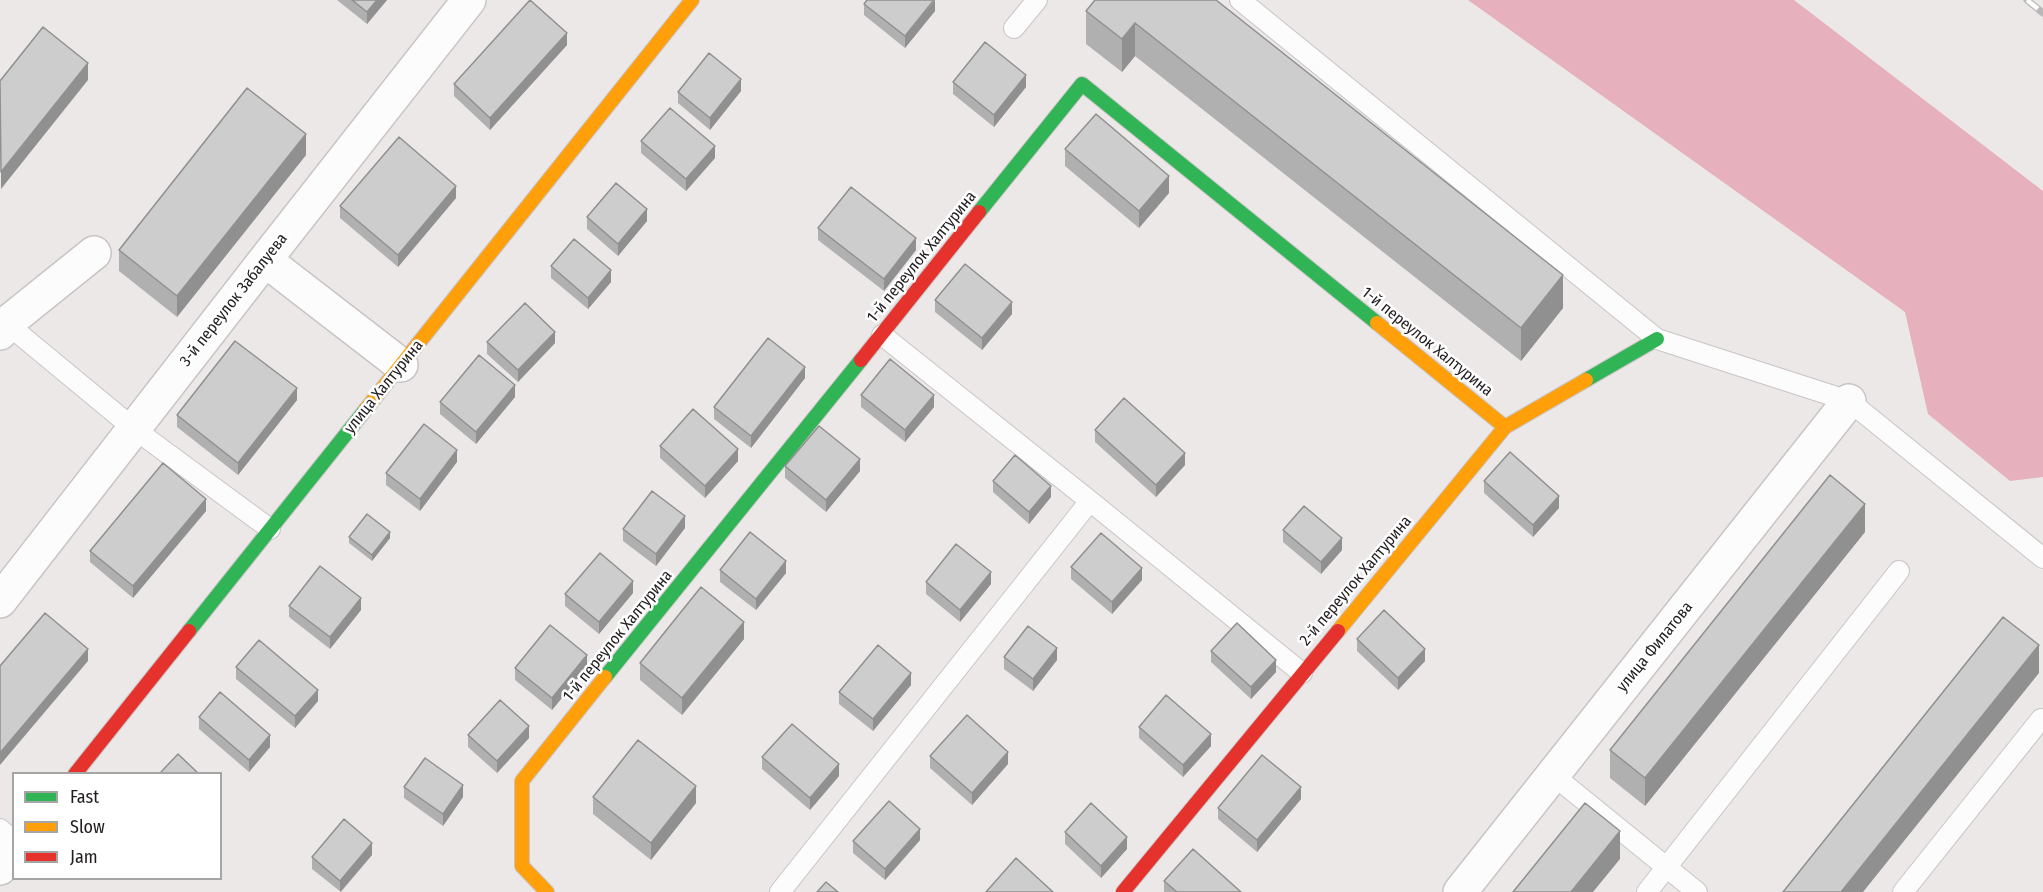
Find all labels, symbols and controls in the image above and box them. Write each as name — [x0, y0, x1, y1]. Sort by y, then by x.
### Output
street label: 1-й переулок Халтурина — [863, 188, 981, 326]
street label: 3-й переулок Забалуева — [176, 230, 292, 370]
street label: 1-й переулок Халтурина — [1358, 283, 1496, 401]
street label: улица Халтурина — [340, 336, 428, 438]
street label: 2-й переулок Халтурина — [1296, 512, 1416, 650]
street label: 1-й переулок Халтурина — [559, 567, 677, 705]
street label: улица Филатова — [1613, 598, 1697, 696]
legend — [12, 772, 222, 880]
text: Fast — [70, 786, 99, 808]
text: Slow — [70, 816, 105, 838]
text: Jam — [70, 846, 98, 868]

